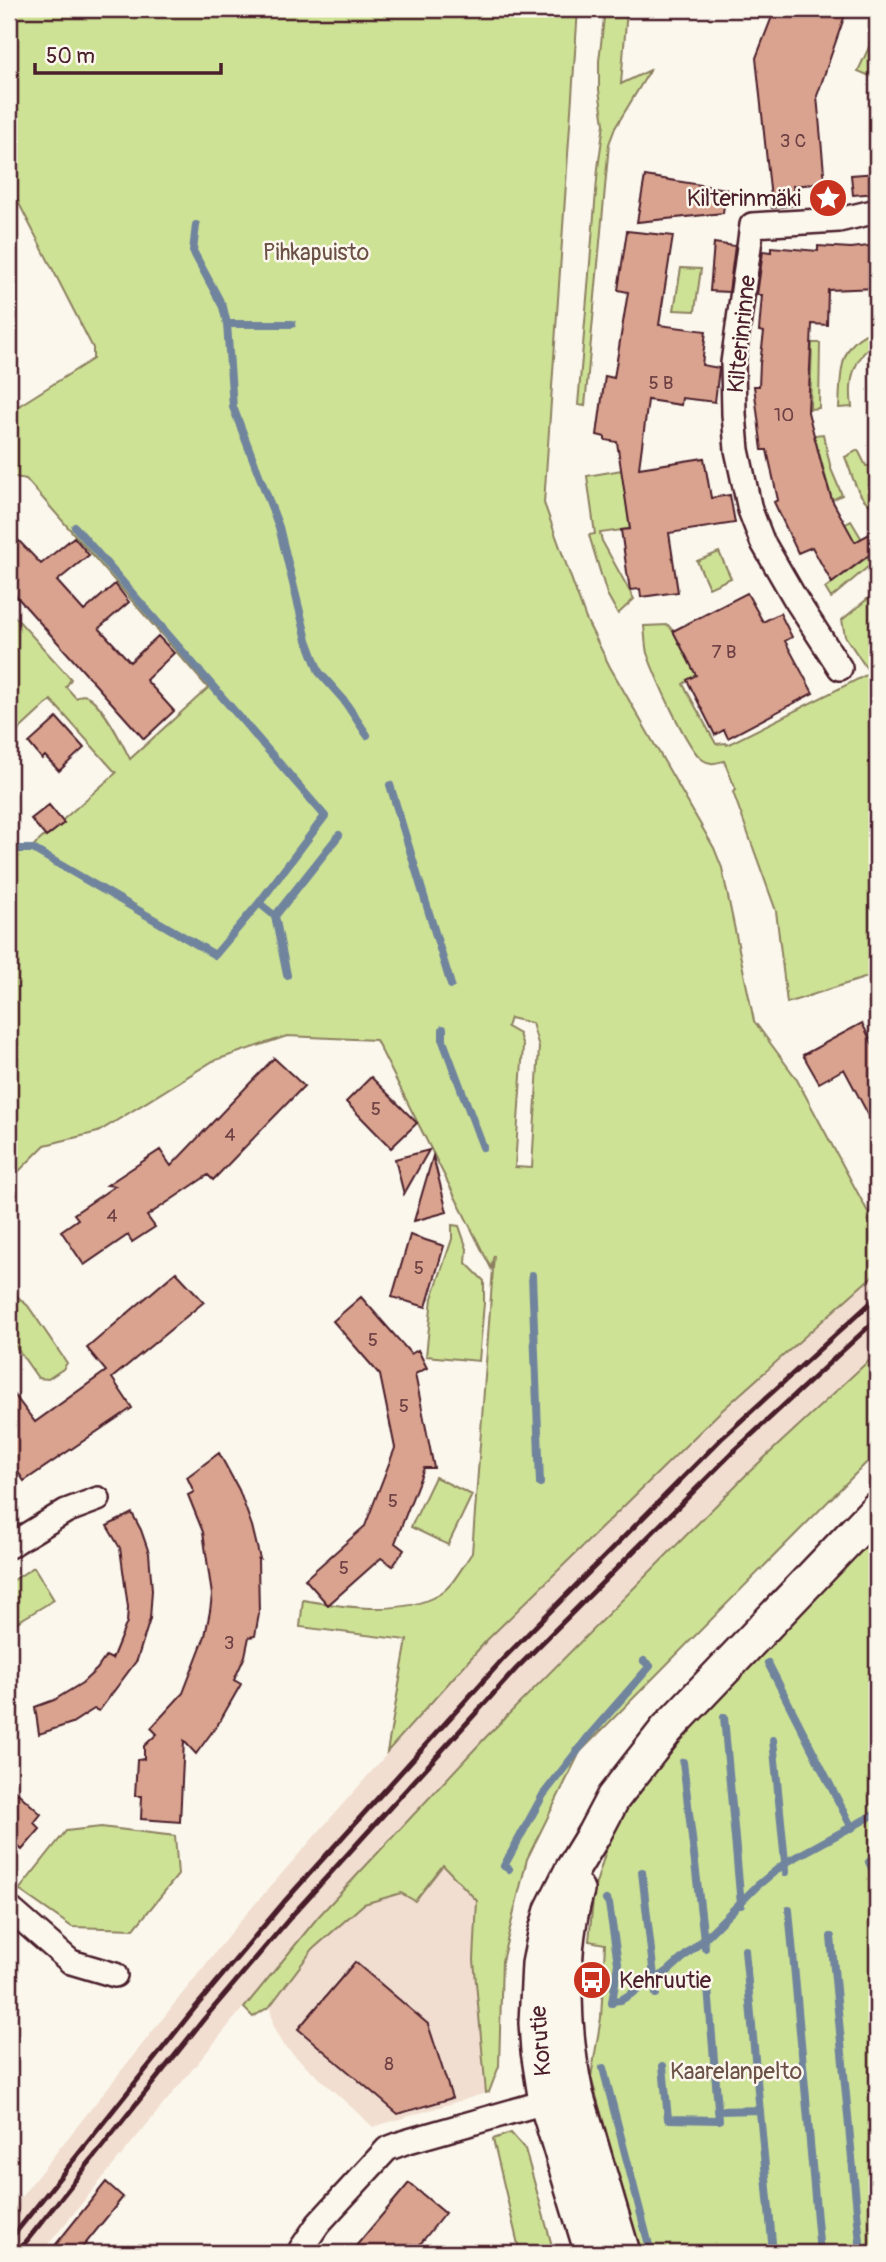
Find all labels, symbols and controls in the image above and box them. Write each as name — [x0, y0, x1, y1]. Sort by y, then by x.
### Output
scale bar — [35, 32, 220, 76]
text: 50 m — [46, 43, 95, 70]
house number: 3 C — [780, 129, 806, 153]
place icon: Kilterinmäki — [807, 177, 849, 219]
place label: Kilterinmäki — [687, 184, 801, 213]
park label: Pihkapuisto — [263, 238, 369, 267]
street label: Kilterinrinne — [721, 273, 762, 395]
house number: 5 B — [648, 371, 674, 395]
house number: 10 — [774, 403, 794, 427]
house number: 7 B — [712, 640, 736, 664]
house number: 5 — [371, 1097, 381, 1121]
house number: 4 — [224, 1123, 236, 1147]
house number: 4 — [106, 1204, 118, 1228]
house number: 5 — [414, 1256, 424, 1280]
house number: 5 — [368, 1328, 378, 1352]
house number: 5 — [399, 1394, 409, 1418]
house number: 5 — [388, 1489, 398, 1513]
house number: 5 — [339, 1556, 349, 1580]
house number: 3 — [224, 1631, 234, 1655]
bus stop icon: Kehruutie — [571, 1959, 613, 2001]
place label: Kehruutie — [619, 1966, 712, 1995]
street label: Korutie — [524, 2004, 557, 2077]
house number: 8 — [384, 2052, 394, 2076]
park label: Kaarelanpelto — [670, 2057, 802, 2086]

